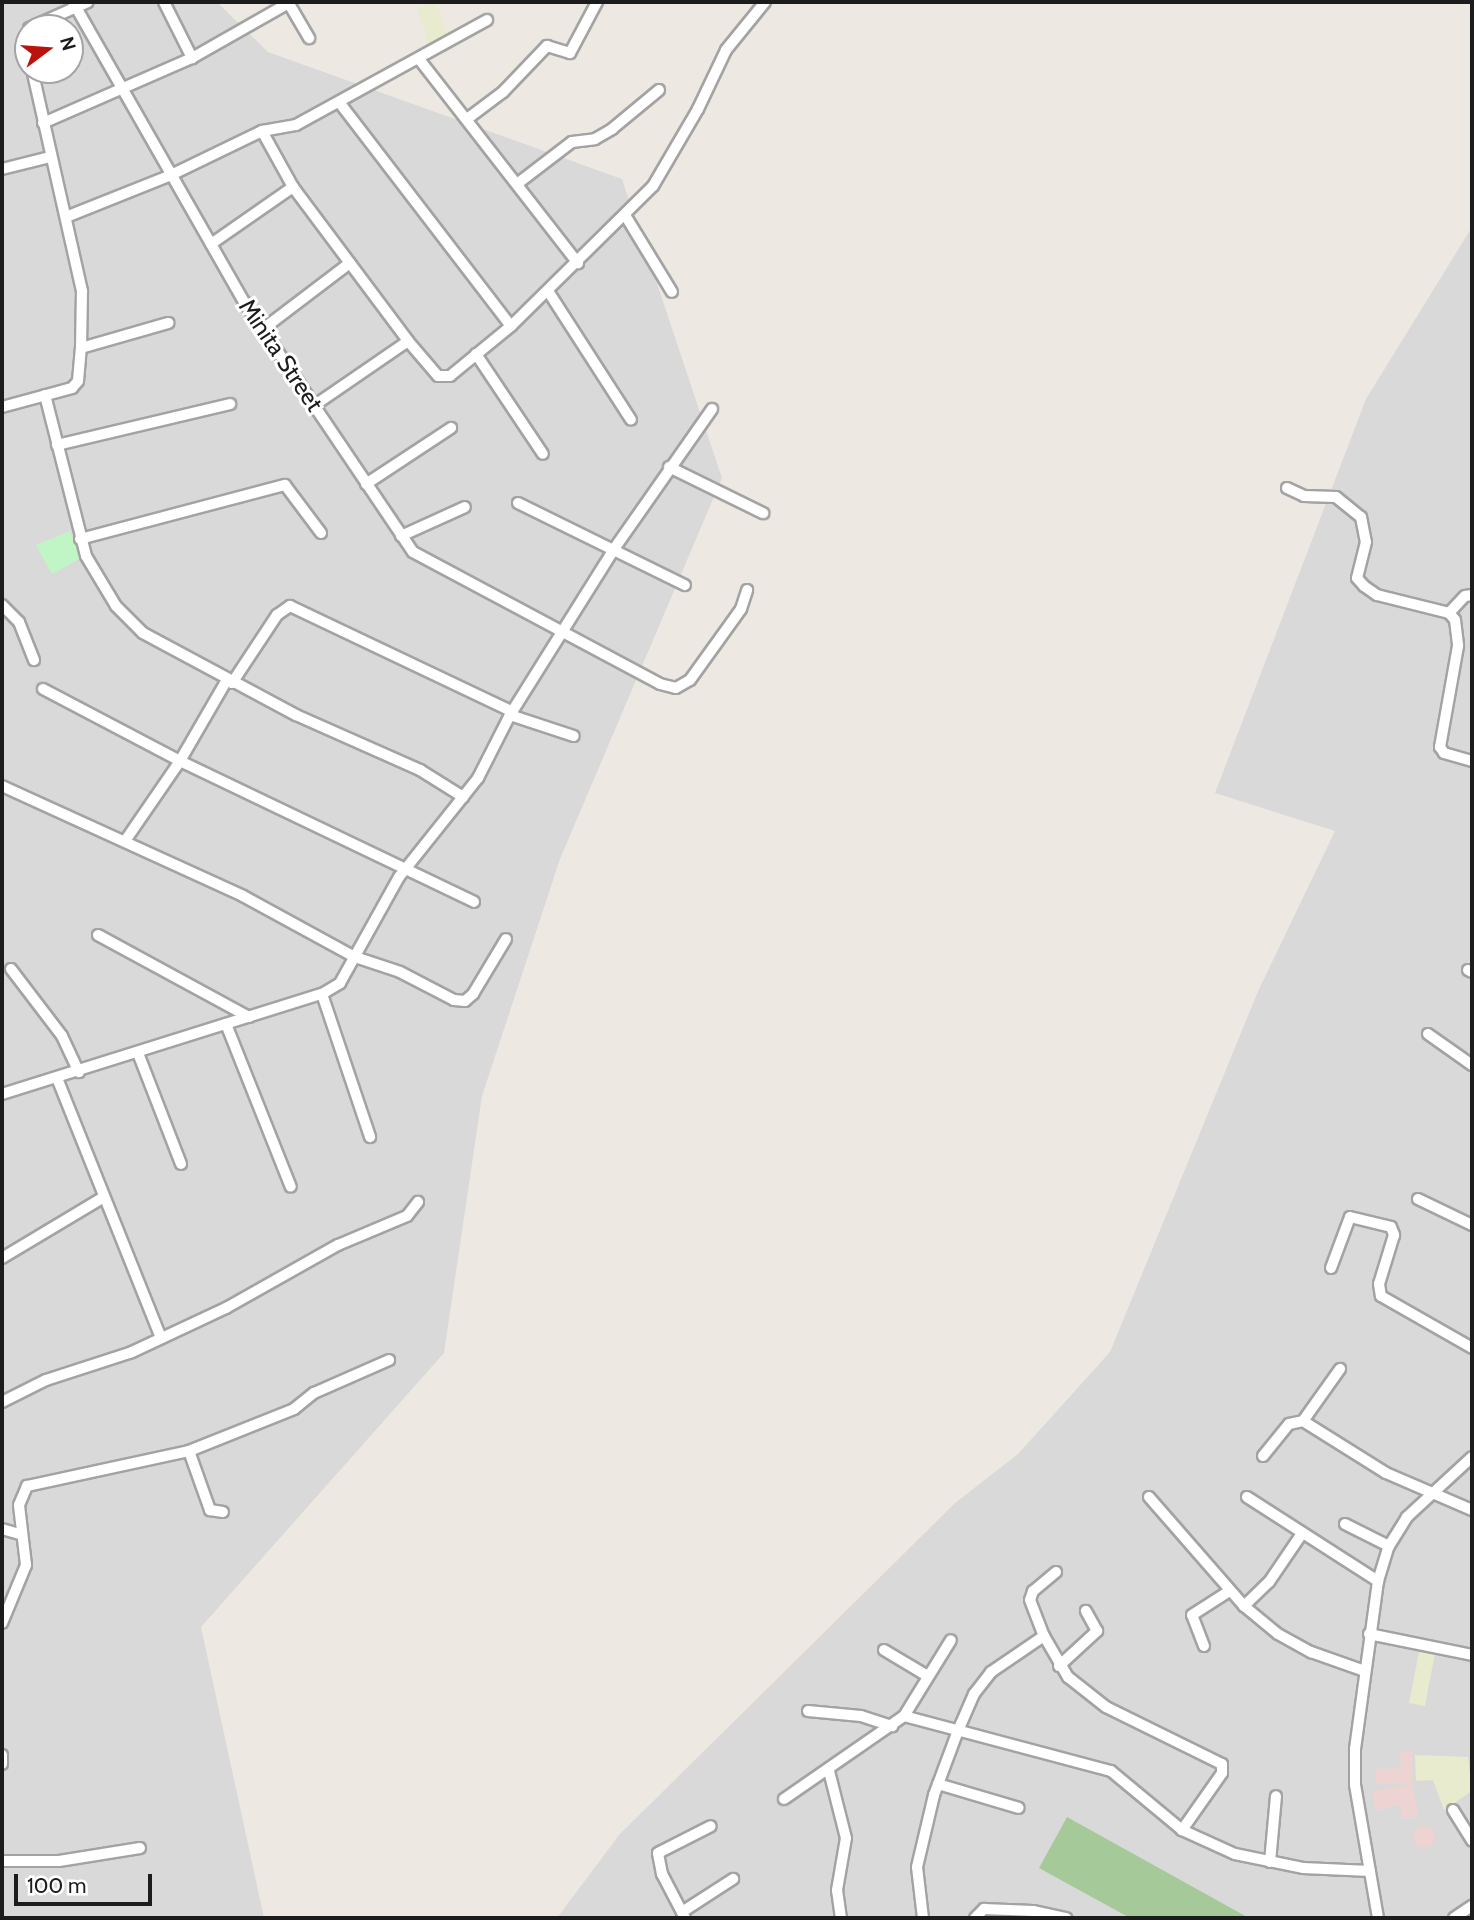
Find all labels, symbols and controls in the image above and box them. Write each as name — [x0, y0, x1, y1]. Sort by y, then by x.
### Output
north arrow — [14, 14, 84, 84]
text: N — [55, 34, 81, 53]
street label: Minita Street — [233, 293, 329, 417]
scale bar — [18, 1860, 156, 1904]
text: 100 m — [27, 1873, 86, 1898]

